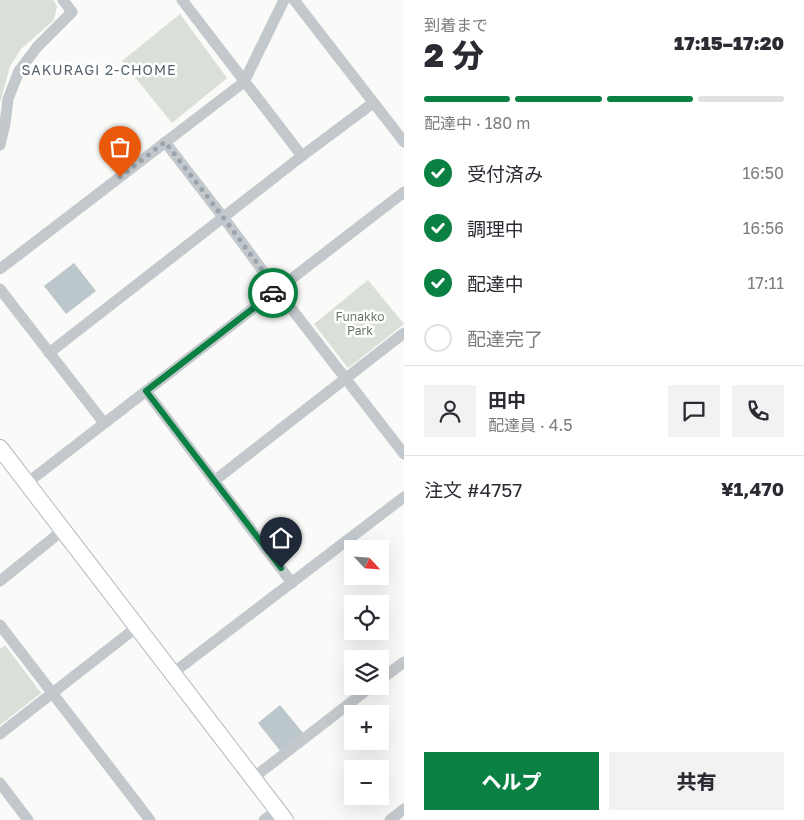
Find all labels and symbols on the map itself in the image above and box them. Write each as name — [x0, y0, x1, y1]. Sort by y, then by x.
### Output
district label: SAKURAGI 2-CHOME — [21, 61, 177, 78]
pin — [99, 126, 141, 177]
courier — [248, 268, 298, 318]
park label: Funakko Park — [335, 309, 385, 338]
pin — [260, 517, 302, 568]
north arrow — [344, 540, 389, 585]

